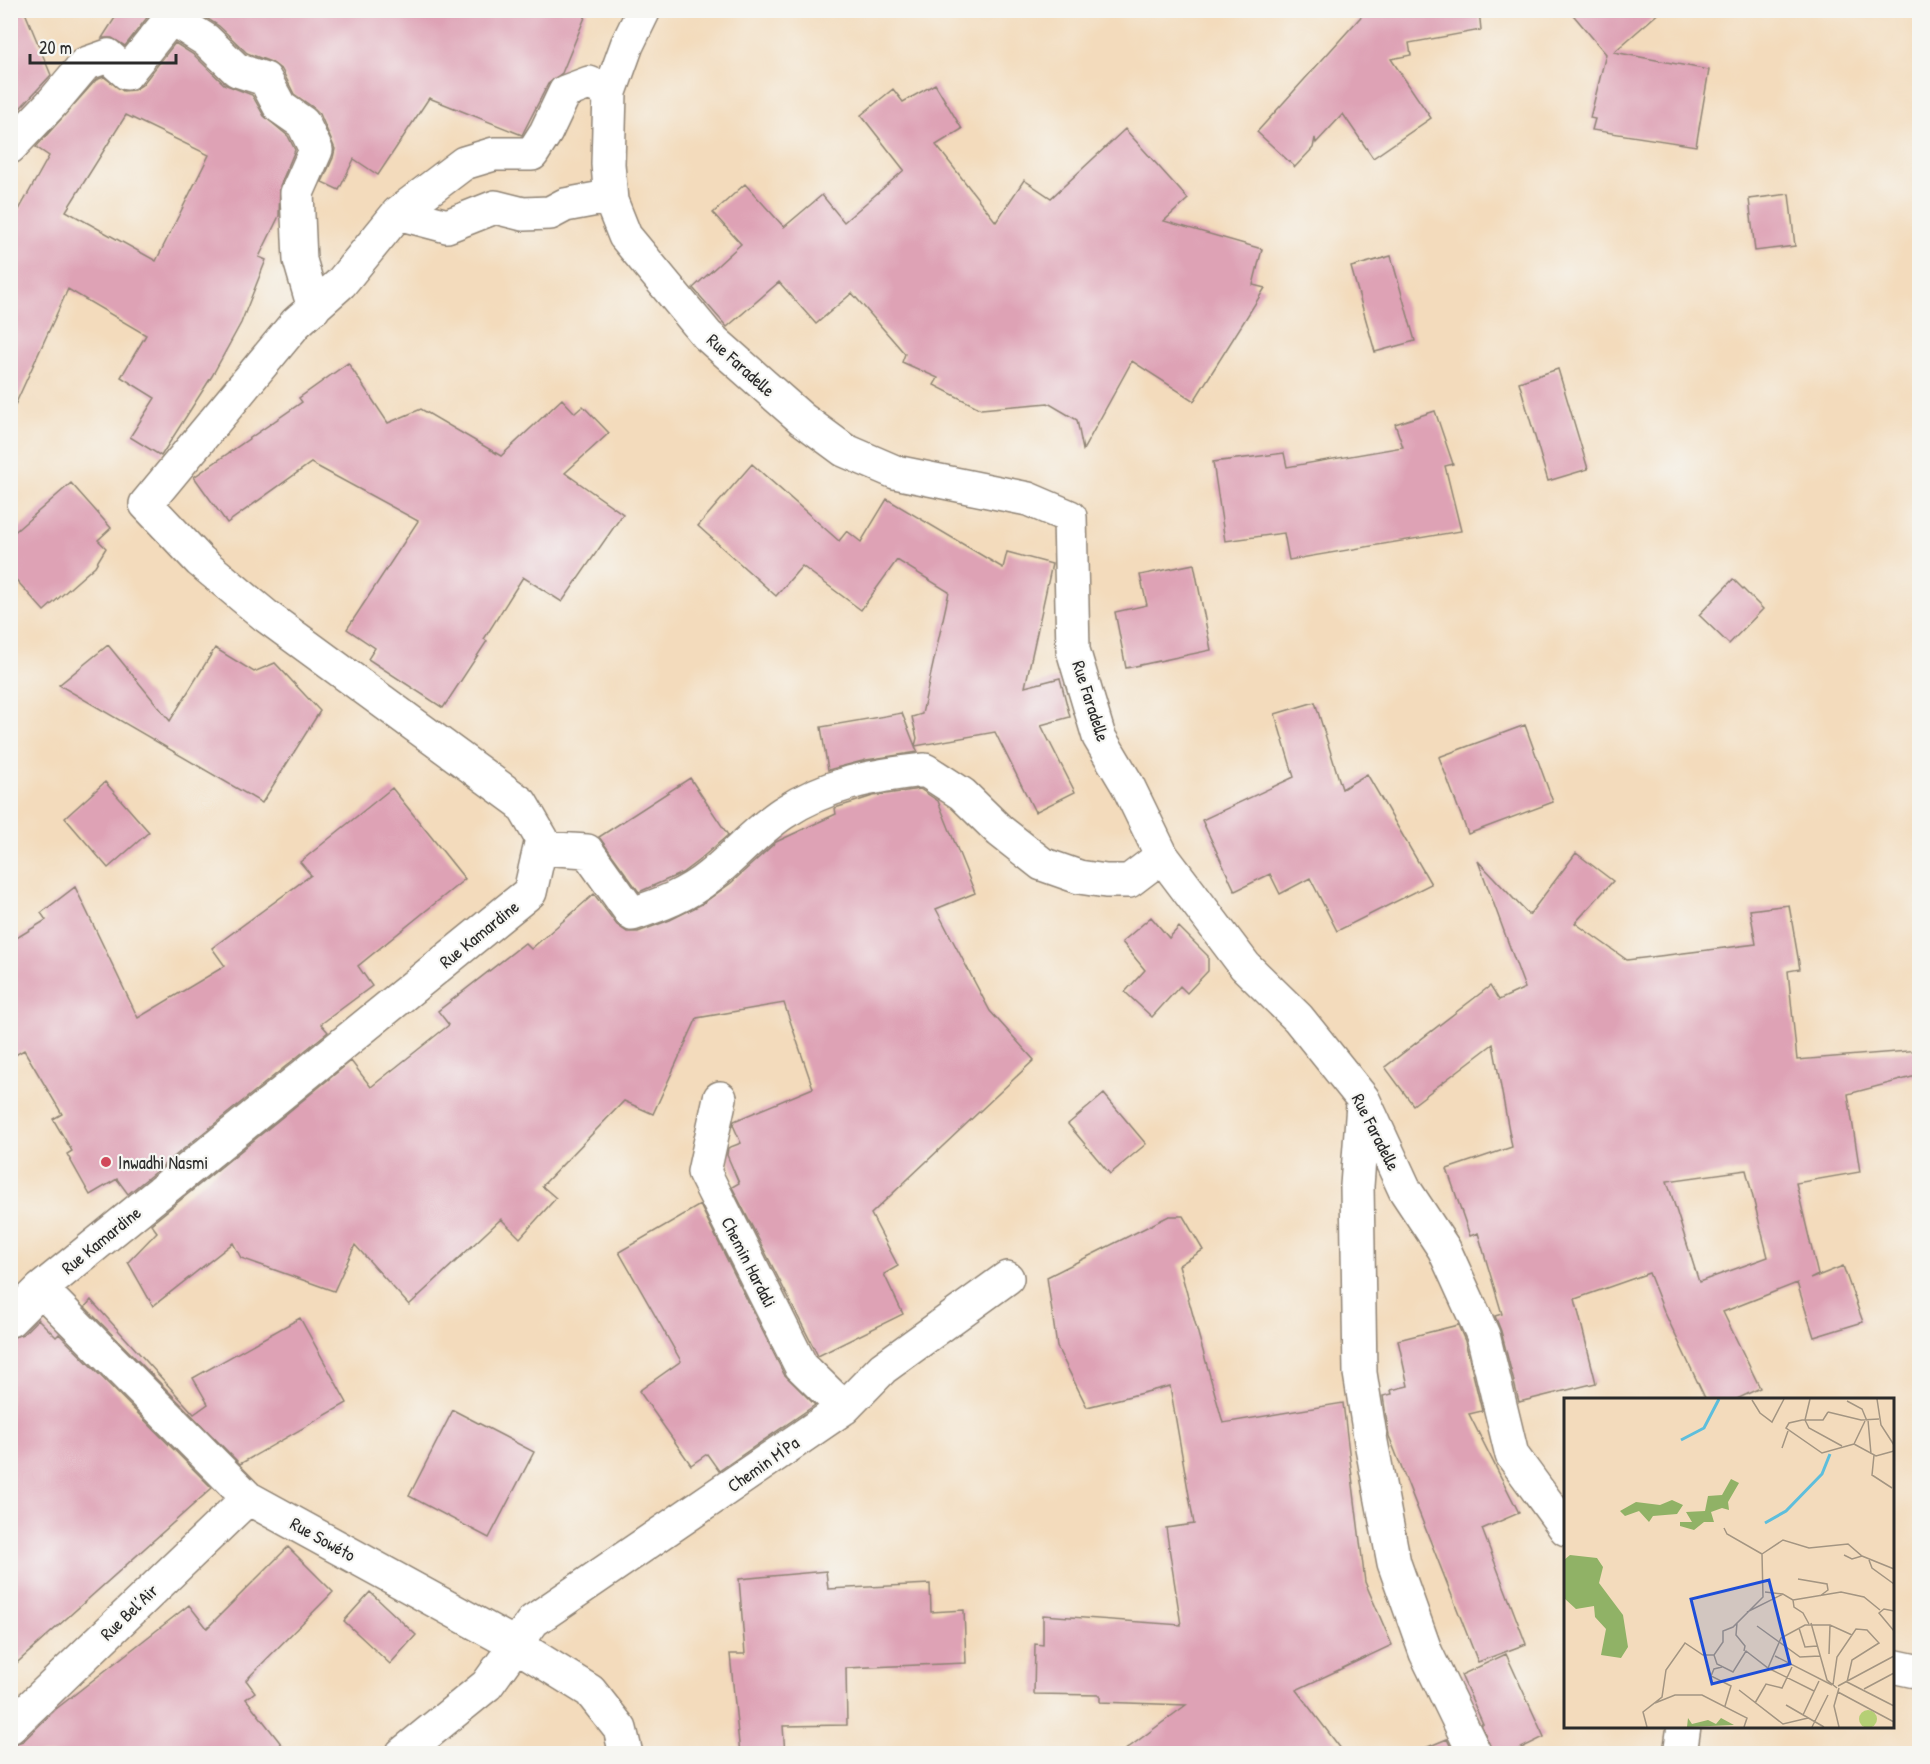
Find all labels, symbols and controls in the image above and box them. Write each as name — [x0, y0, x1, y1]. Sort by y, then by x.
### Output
scale bar — [30, 27, 176, 65]
text: 20 m — [39, 35, 72, 60]
street label: Rue Faradelle — [702, 328, 780, 402]
street label: Rue Faradelle — [1066, 657, 1116, 745]
street label: Rue Kamardine — [434, 894, 524, 974]
street label: Rue Faradelle — [1346, 1089, 1406, 1175]
place label: Inwadhi Nasmi — [118, 1150, 208, 1175]
marker: Inwadhi Nasmi — [99, 1155, 113, 1169]
street label: Rue Kamardine — [56, 1200, 146, 1280]
street label: Chemin Hardali — [716, 1212, 782, 1312]
inset map — [1564, 1398, 1894, 1728]
street label: Chemin M'Pa — [722, 1430, 804, 1498]
street label: Rue Sowéto — [286, 1511, 360, 1567]
street label: Rue Bel’Air — [95, 1578, 163, 1646]

